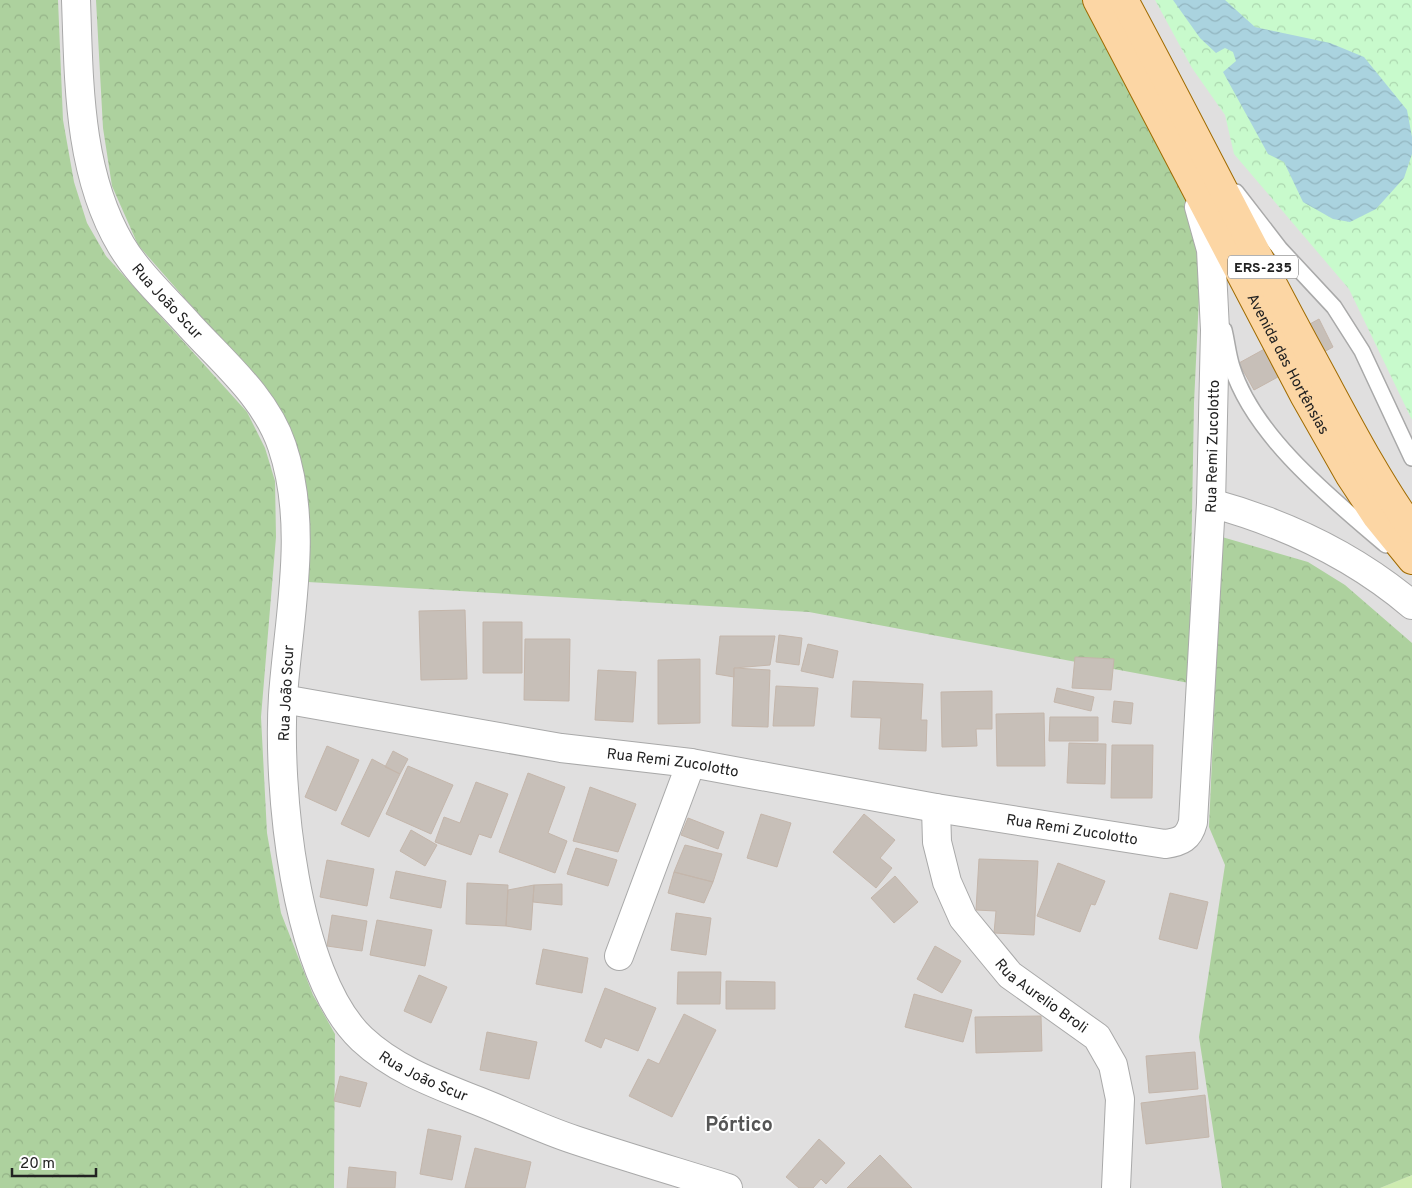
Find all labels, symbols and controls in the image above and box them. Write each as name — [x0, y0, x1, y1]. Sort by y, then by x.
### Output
road number: ERS-235 — [1228, 256, 1298, 278]
street label: Rua João Scur — [127, 260, 206, 344]
street label: Avenida das Hortênsias — [1242, 291, 1332, 438]
street label: Rua Remi Zucolotto — [1202, 380, 1225, 514]
street label: Rua João Scur — [275, 644, 300, 742]
street label: Rua Remi Zucolotto — [606, 745, 740, 783]
street label: Rua Remi Zucolotto — [1005, 811, 1139, 851]
street label: Rua Aurelio Broli — [990, 955, 1091, 1038]
street label: Rua João Scur — [374, 1048, 470, 1107]
district label: Pórtico — [705, 1113, 773, 1139]
scale bar — [12, 1146, 96, 1178]
text: 20 m — [20, 1155, 55, 1174]

